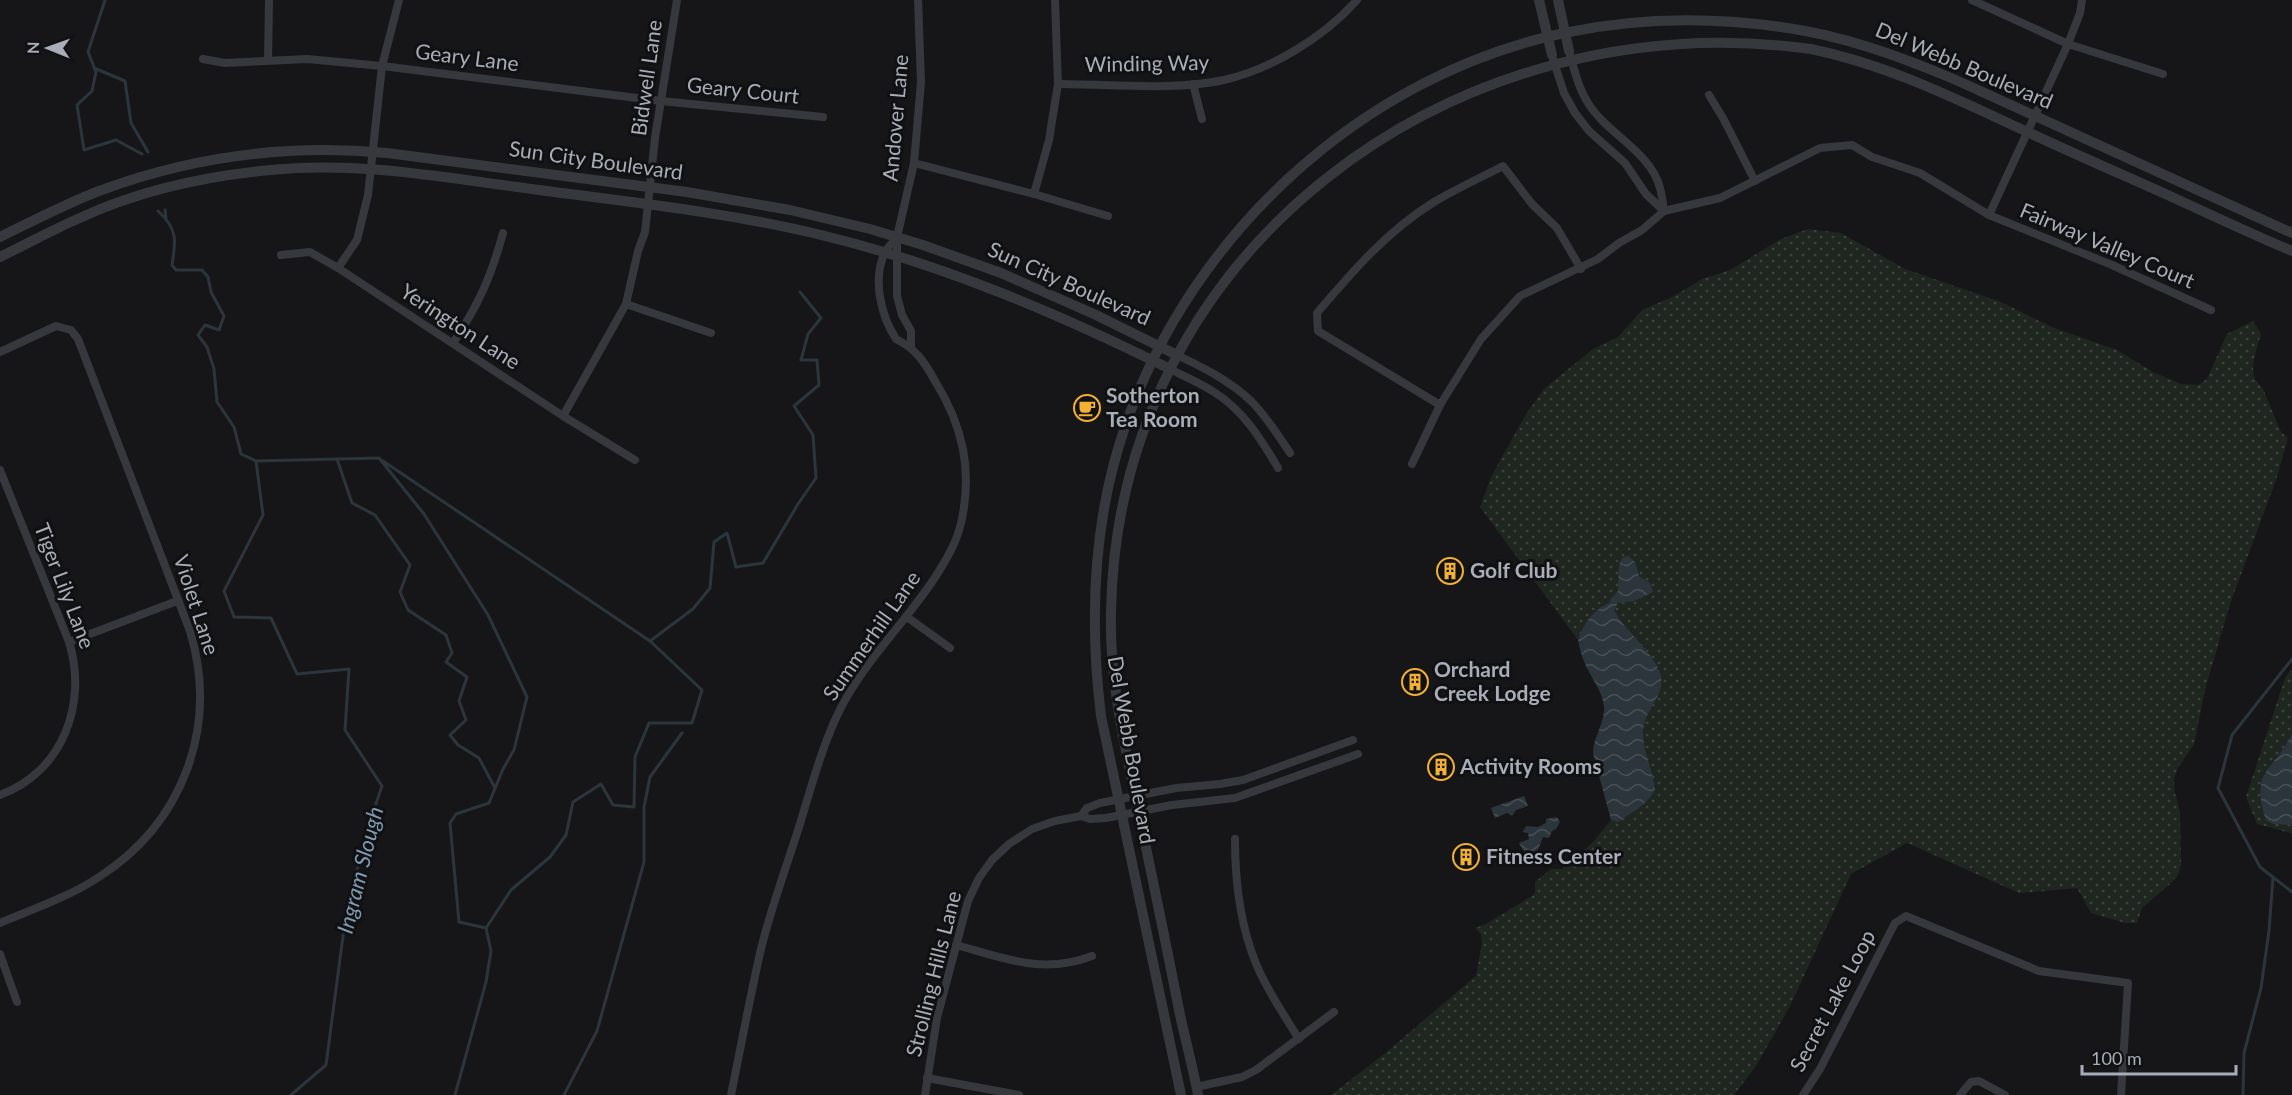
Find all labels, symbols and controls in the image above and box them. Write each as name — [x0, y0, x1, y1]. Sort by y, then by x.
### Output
street label: Del Webb Boulevard — [1872, 16, 2057, 113]
north arrow — [18, 18, 78, 78]
street label: Bidwell Lane — [625, 18, 666, 137]
street label: Geary Lane — [414, 38, 520, 75]
text: N — [23, 41, 42, 54]
street label: Winding Way — [1084, 49, 1210, 76]
street label: Andover Lane — [876, 53, 913, 182]
street label: Geary Court — [686, 71, 801, 108]
street label: Sun City Boulevard — [508, 135, 685, 184]
street label: Fairway Valley Court — [2017, 197, 2199, 293]
street label: Sun City Boulevard — [985, 236, 1155, 330]
street label: Yerington Lane — [396, 278, 525, 374]
place label: Sotherton Tea Room — [1106, 382, 1200, 431]
cafe icon: Sotherton Tea Room — [1072, 393, 1102, 423]
street label: Tiger Lily Lane — [30, 519, 101, 652]
street label: Violet Lane — [169, 551, 225, 658]
building icon: Golf Club — [1435, 556, 1465, 586]
place label: Golf Club — [1470, 557, 1558, 582]
street label: Summerhill Lane — [817, 566, 925, 705]
street label: Del Webb Boulevard — [1104, 654, 1161, 846]
place label: Orchard Creek Lodge — [1434, 656, 1551, 705]
building icon: Orchard Creek Lodge — [1400, 667, 1430, 697]
building icon: Activity Rooms — [1426, 752, 1456, 782]
place label: Activity Rooms — [1459, 753, 1602, 778]
water label: Ingram Slough — [331, 804, 388, 936]
building icon: Fitness Center — [1451, 842, 1481, 872]
place label: Fitness Center — [1486, 843, 1621, 868]
street label: Strolling Hills Lane — [900, 888, 965, 1059]
street label: Secret Lake Loop — [1784, 925, 1880, 1075]
scale bar — [2082, 1038, 2236, 1076]
text: 100 m — [2091, 1047, 2142, 1069]

